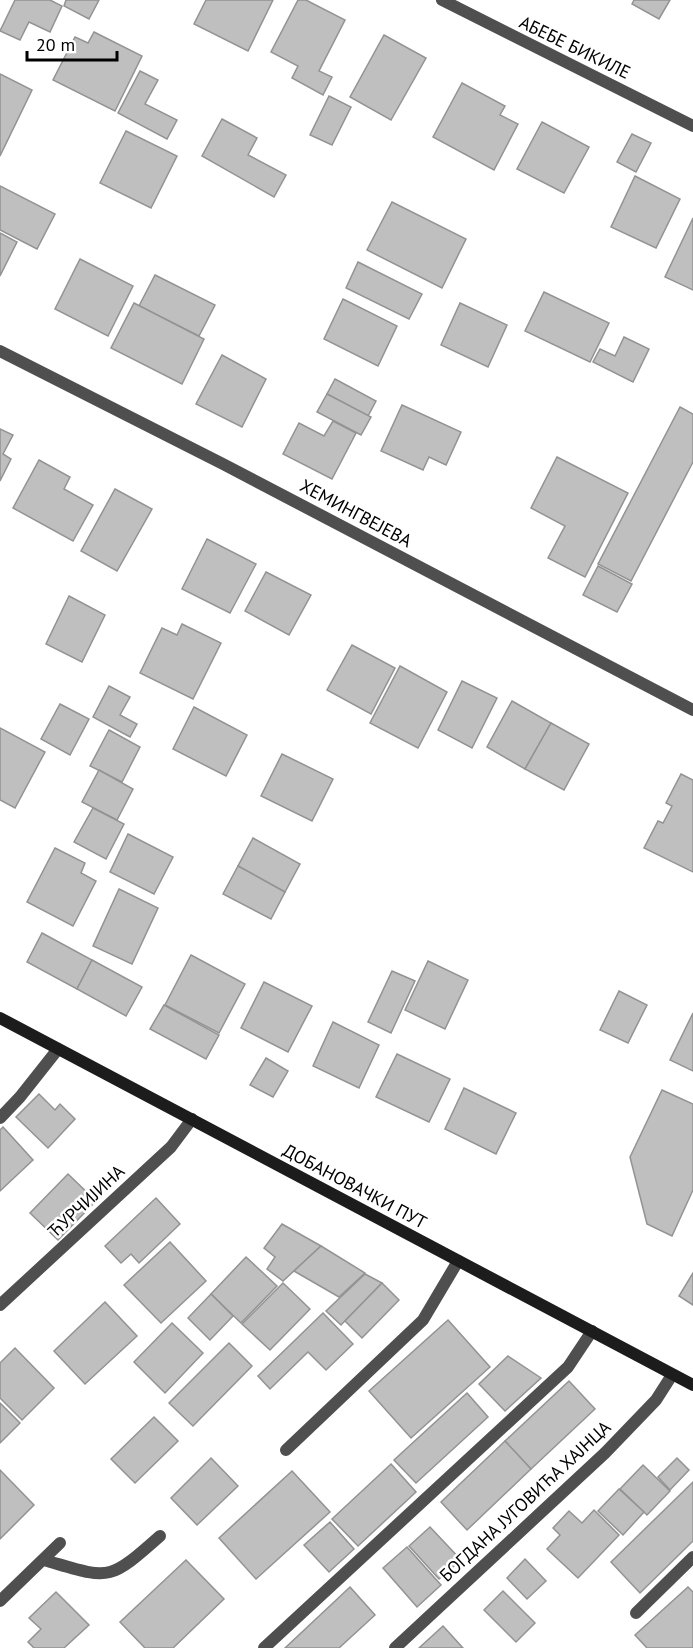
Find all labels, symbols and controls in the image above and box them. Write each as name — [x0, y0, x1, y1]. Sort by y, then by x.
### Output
street label: АБЕБЕ БИКИЛЕ — [516, 10, 634, 84]
scale bar — [27, 24, 117, 62]
text: 20 m — [36, 33, 75, 56]
street label: ХЕМИНГВЕЈЕВА — [296, 474, 416, 552]
street label: ДОБАНОВАЧКИ ПУТ — [279, 1138, 431, 1234]
street label: ЋУРЧИЈИНА — [43, 1159, 130, 1242]
street label: БОГДАНА ЈУГОВИЋА ХАЈНЦА — [435, 1415, 616, 1586]

